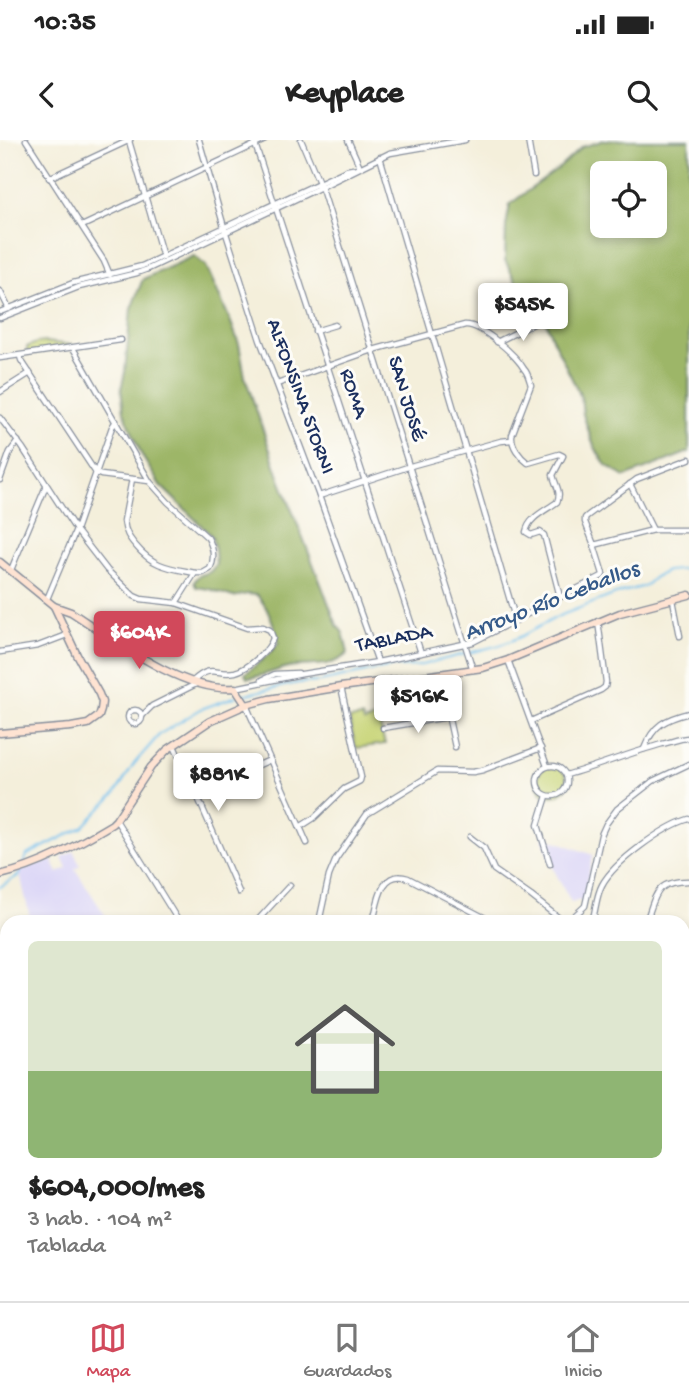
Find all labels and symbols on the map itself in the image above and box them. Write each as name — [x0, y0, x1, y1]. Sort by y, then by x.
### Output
pin: $545K — [474, 284, 572, 343]
street label: ALFONSINA STORNI — [259, 316, 339, 478]
street label: SAN JOSÉ — [380, 354, 430, 445]
street label: ROMA — [332, 366, 372, 423]
water label: Arroyo Río Ceballos — [461, 555, 645, 648]
pin: $604K — [90, 612, 188, 671]
street label: TABLADA — [353, 620, 436, 660]
pin: $516K — [369, 676, 467, 735]
pin: $881K — [169, 754, 267, 813]

